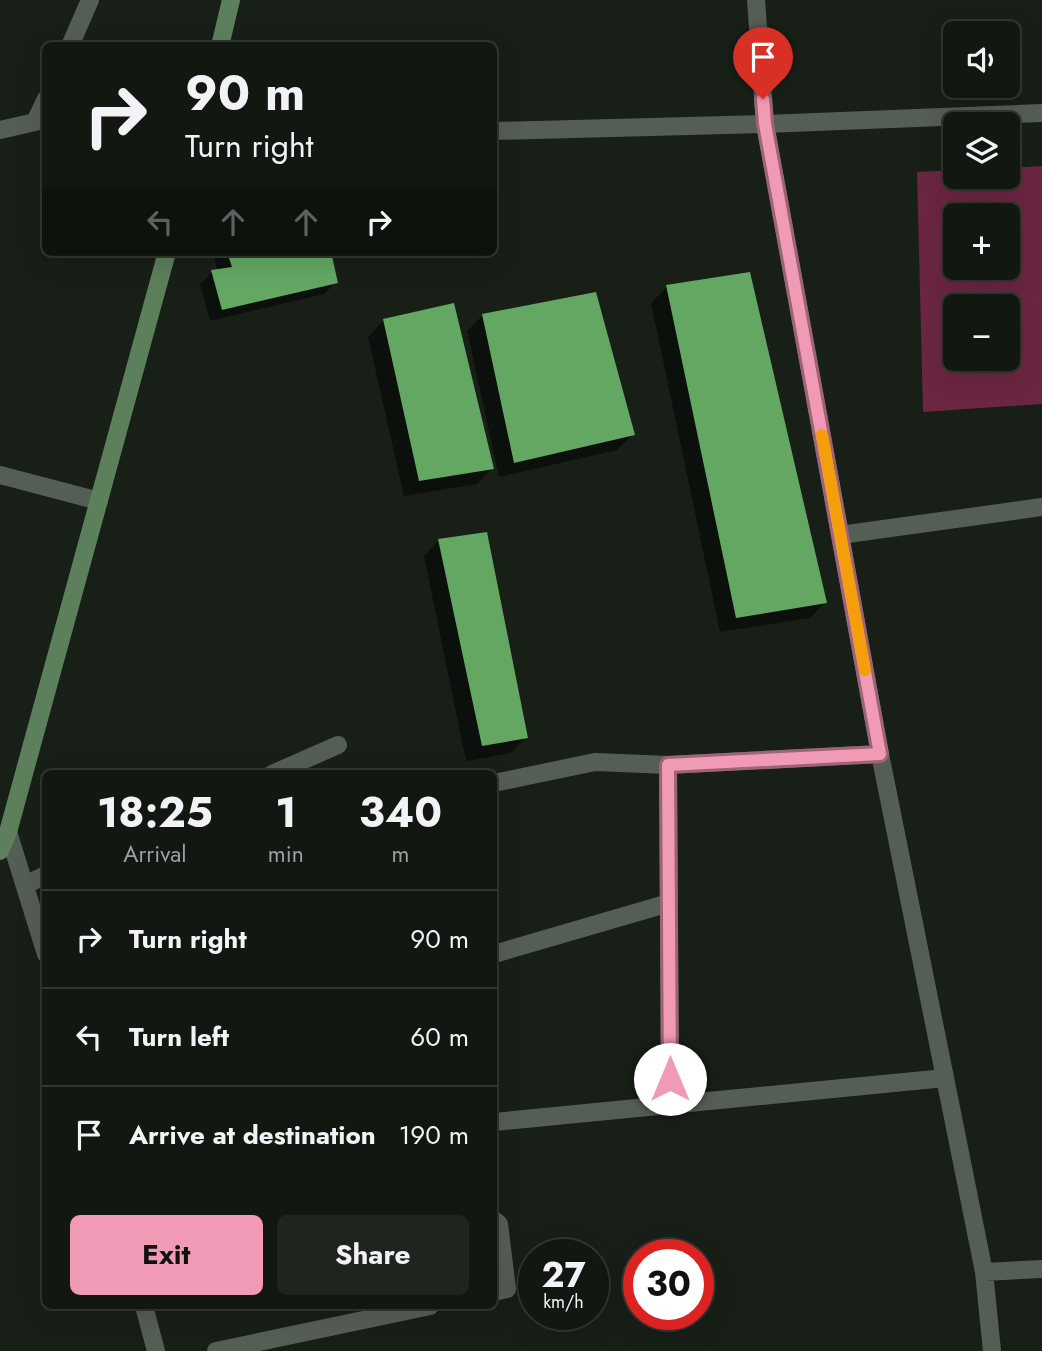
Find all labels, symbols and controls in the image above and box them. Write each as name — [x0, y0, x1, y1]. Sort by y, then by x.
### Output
map controls — [943, 21, 1020, 371]
button: sound — [943, 21, 1020, 98]
pin — [733, 27, 793, 99]
icon: arrive — [744, 38, 782, 76]
text: 90 m — [185, 58, 305, 128]
icon: right — [70, 70, 161, 161]
button: layers — [943, 112, 1020, 189]
text: Turn right — [185, 123, 314, 169]
icon: left — [141, 203, 179, 241]
icon: ahead — [214, 203, 252, 241]
icon: ahead — [287, 203, 325, 241]
icon: right — [360, 203, 398, 241]
button: + — [943, 203, 1020, 280]
button: − — [943, 294, 1020, 371]
text: 18:25 — [97, 782, 213, 843]
text: 1 — [275, 782, 297, 843]
text: 340 — [359, 782, 442, 843]
text: Arrival — [123, 837, 187, 871]
text: min — [268, 837, 304, 871]
text: m — [391, 837, 409, 871]
icon: right — [70, 920, 108, 958]
text: Turn right — [129, 920, 247, 958]
text: 90 m — [410, 920, 469, 958]
icon: left — [70, 1018, 108, 1056]
text: Turn left — [129, 1018, 229, 1056]
text: 60 m — [410, 1018, 469, 1056]
position arrow — [633, 1042, 707, 1116]
icon: arrive — [70, 1116, 108, 1154]
text: Arrive at destination — [129, 1116, 376, 1154]
text: 190 m — [399, 1116, 469, 1154]
button: Exit — [70, 1215, 263, 1295]
button: Share — [277, 1215, 469, 1295]
speed limit sign: 30 — [623, 1239, 714, 1330]
text: 27 — [541, 1250, 586, 1300]
text: km/h — [543, 1289, 584, 1315]

